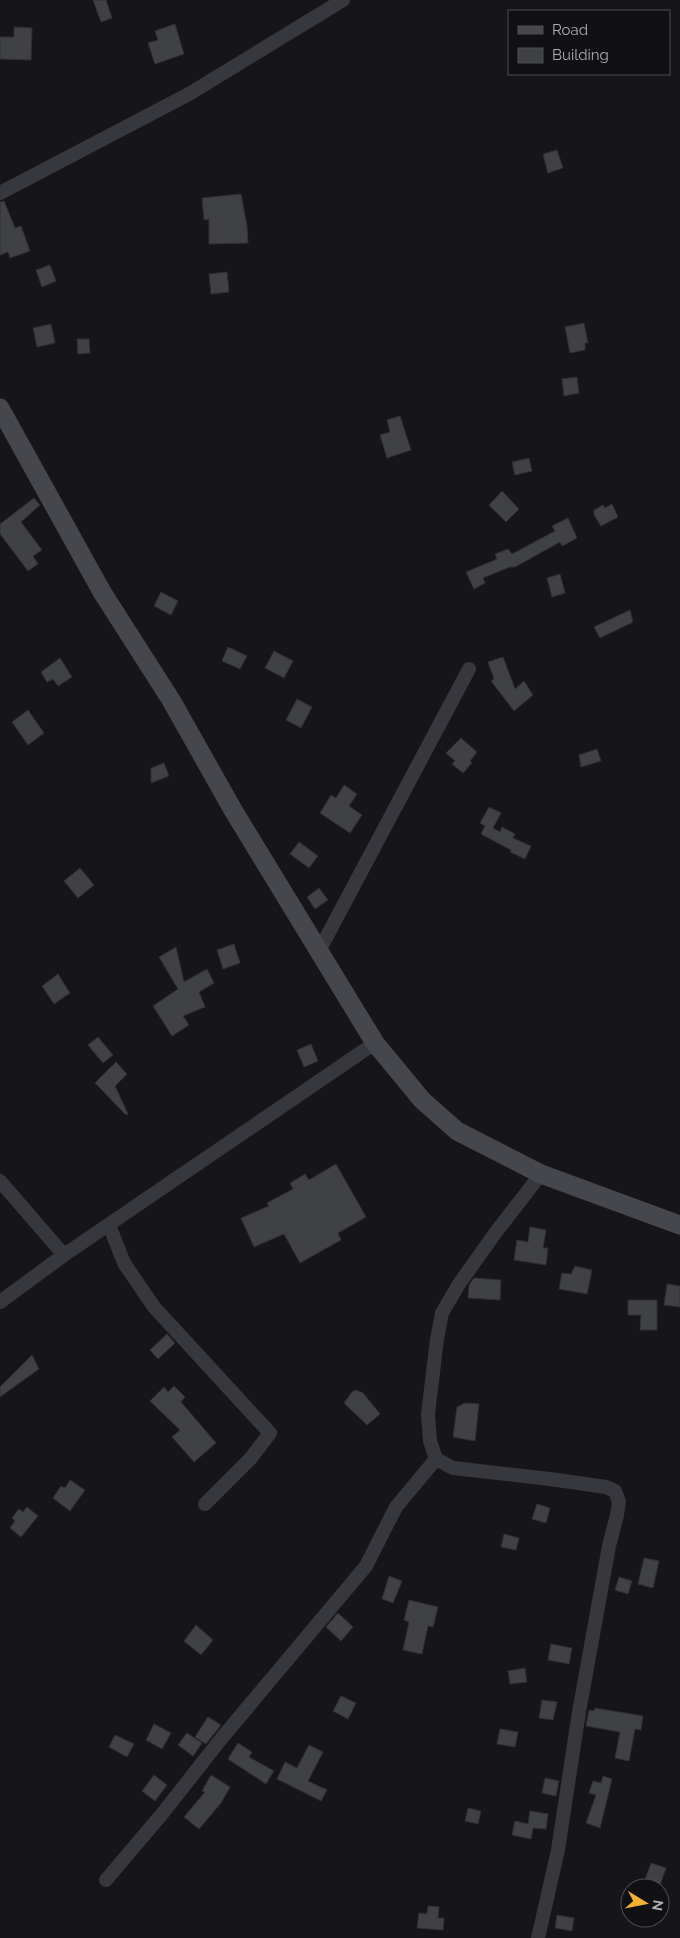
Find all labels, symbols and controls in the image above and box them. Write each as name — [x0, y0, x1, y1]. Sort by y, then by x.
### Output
legend — [508, 10, 670, 75]
text: Road — [552, 21, 588, 39]
text: Building — [552, 46, 609, 64]
north arrow — [620, 1878, 670, 1928]
text: N — [649, 1899, 667, 1912]

